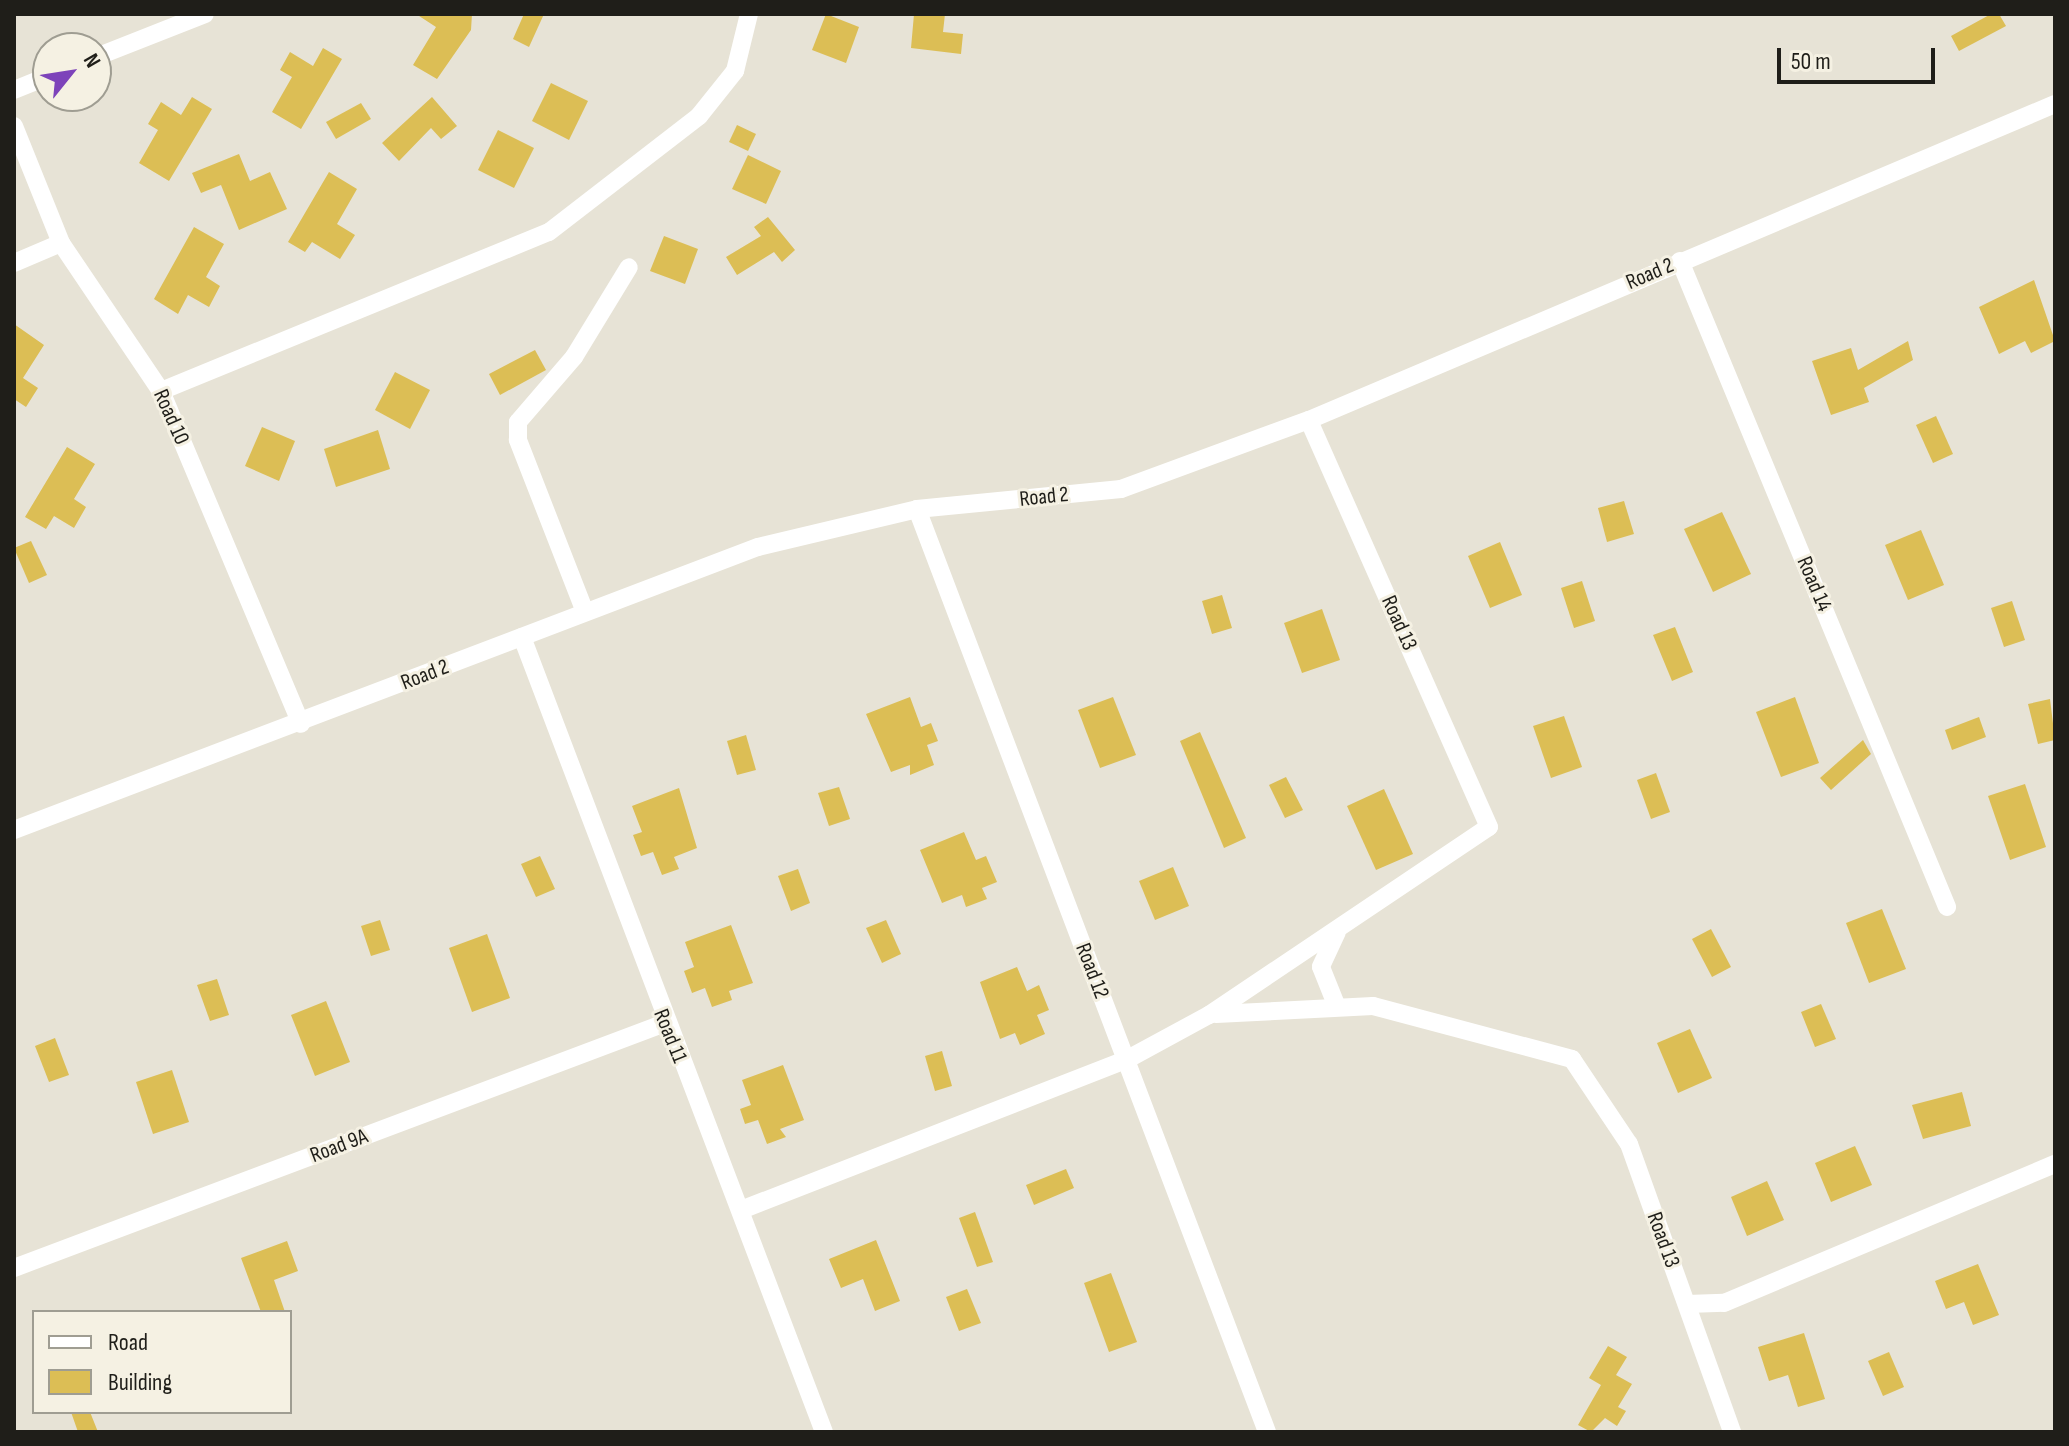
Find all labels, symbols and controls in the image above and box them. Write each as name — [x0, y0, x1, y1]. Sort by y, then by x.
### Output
north arrow — [32, 32, 112, 112]
scale bar — [1781, 32, 1939, 82]
text: 50 m — [1791, 47, 1831, 76]
text: N — [77, 49, 106, 73]
street label: Road 2 — [1622, 252, 1678, 296]
street label: Road 10 — [147, 385, 195, 449]
street label: Road 2 — [1018, 481, 1070, 513]
street label: Road 14 — [1791, 553, 1837, 615]
street label: Road 13 — [1375, 592, 1423, 654]
street label: Road 2 — [397, 654, 453, 696]
street label: Road 12 — [1069, 940, 1115, 1002]
street label: Road 11 — [647, 1005, 693, 1067]
street label: Road 9A — [307, 1123, 371, 1169]
street label: Road 13 — [1641, 1209, 1685, 1271]
legend — [32, 1310, 292, 1414]
text: Road — [108, 1328, 148, 1357]
text: Building — [108, 1368, 172, 1397]

